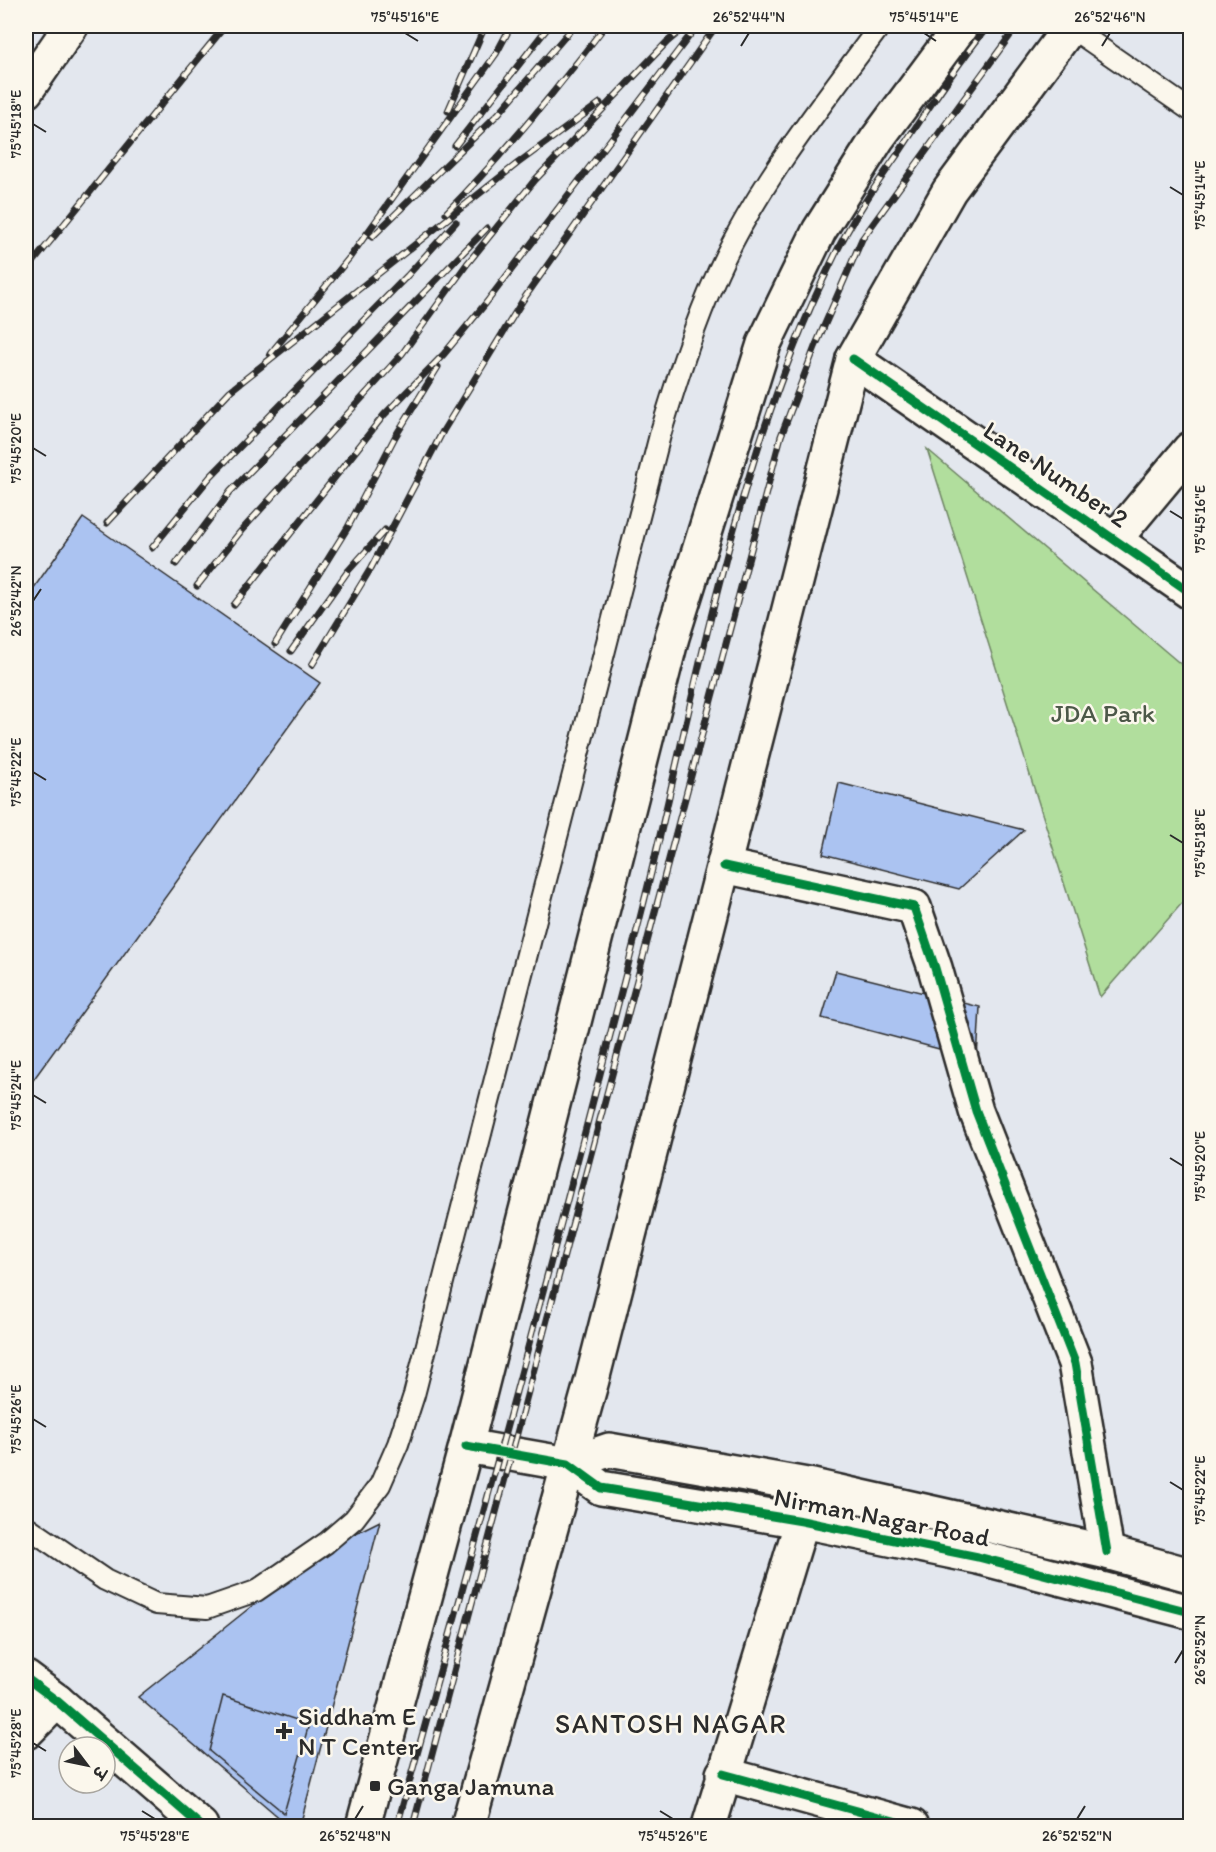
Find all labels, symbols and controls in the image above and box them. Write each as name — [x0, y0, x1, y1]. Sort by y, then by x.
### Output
text: 75°45'16"E — [371, 8, 439, 26]
text: 26°52'44"N — [713, 8, 785, 26]
text: 75°45'14"E — [889, 8, 959, 26]
text: 26°52'46"N — [1074, 8, 1146, 26]
text: 75°45'18"E — [7, 90, 25, 158]
text: 75°45'14"E — [1191, 160, 1209, 230]
text: 75°45'20"E — [7, 413, 25, 483]
street label: Lane Number 2 — [977, 414, 1135, 535]
text: 75°45'16"E — [1191, 485, 1209, 553]
text: 26°52'42"N — [7, 565, 25, 637]
park label: JDA Park — [1051, 697, 1155, 729]
text: 75°45'22"E — [7, 738, 25, 806]
text: 75°45'18"E — [1191, 809, 1209, 877]
text: 75°45'24"E — [7, 1060, 25, 1130]
text: 75°45'20"E — [1191, 1131, 1209, 1201]
text: 75°45'26"E — [7, 1384, 25, 1454]
text: 75°45'22"E — [1191, 1456, 1209, 1524]
street label: Nirman Nagar Road — [771, 1480, 993, 1554]
text: 26°52'52"N — [1191, 1615, 1209, 1685]
place label: Siddham E N T Center — [298, 1700, 419, 1762]
district label: SANTOSH NAGAR — [555, 1707, 787, 1740]
text: 75°45'28"E — [7, 1708, 25, 1778]
marker: Siddham E N T Center — [275, 1722, 293, 1740]
north arrow — [57, 1735, 117, 1795]
text: उ — [88, 1761, 111, 1783]
place label: Ganga Jamuna — [387, 1770, 554, 1802]
marker: Ganga Jamuna — [368, 1779, 382, 1793]
text: 75°45'28"E — [120, 1827, 190, 1845]
text: 26°52'48"N — [319, 1827, 391, 1845]
text: 75°45'26"E — [638, 1827, 708, 1845]
text: 26°52'52"N — [1042, 1827, 1112, 1845]

